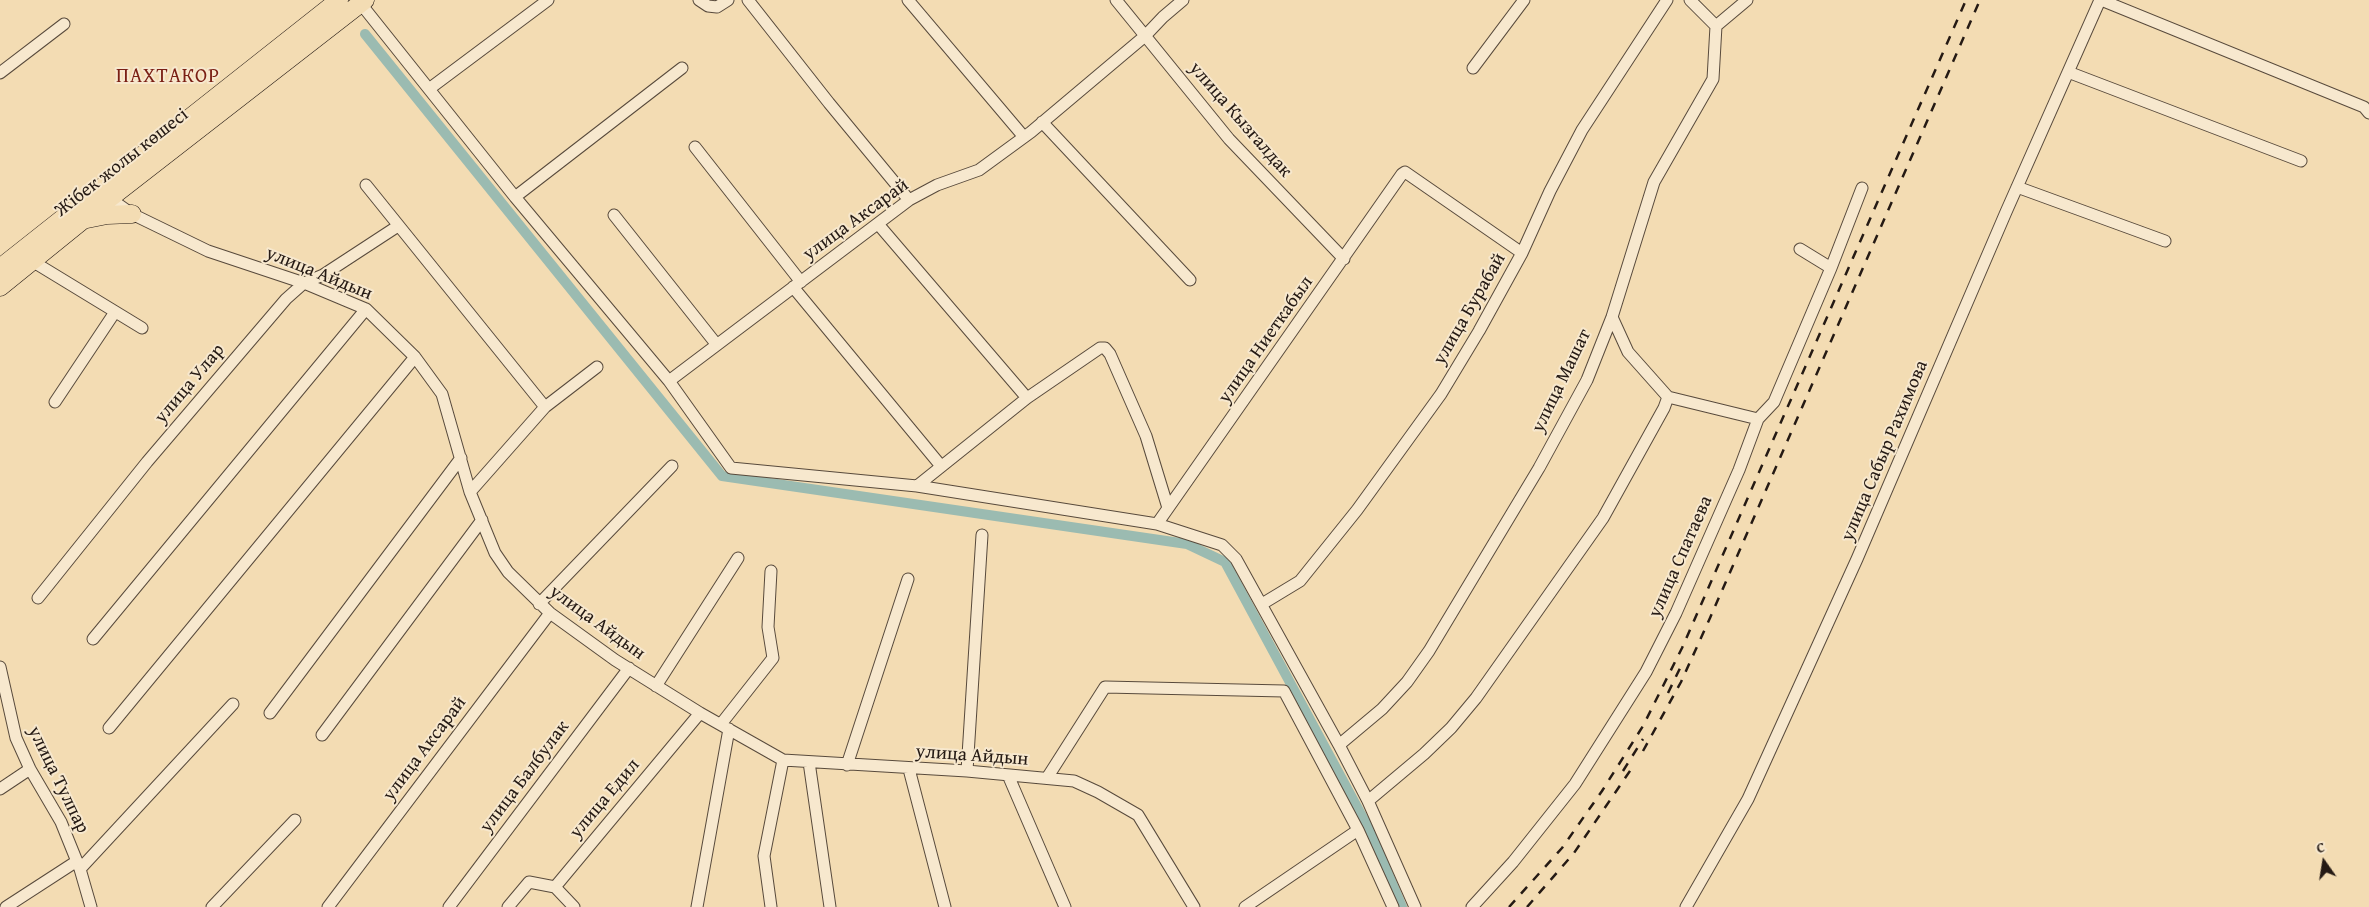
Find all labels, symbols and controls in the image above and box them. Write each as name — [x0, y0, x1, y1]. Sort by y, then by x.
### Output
street label: улица Кызгалдак — [1184, 58, 1296, 182]
district label: ПАХТАКОР — [115, 65, 221, 89]
street label: Жібек жолы көшесі — [51, 104, 193, 222]
street label: улица Аксарай — [799, 174, 913, 266]
street label: улица Айдын — [262, 242, 376, 306]
street label: улица Бурабай — [1429, 249, 1511, 369]
street label: улица Ниеткабыл — [1214, 272, 1318, 408]
street label: улица Машат — [1527, 326, 1597, 436]
street label: улица Улар — [150, 340, 230, 428]
street label: улица Сабыр Рахимова — [1837, 357, 1933, 545]
street label: улица Спатаева — [1644, 493, 1718, 621]
street label: улица Айдын — [545, 581, 649, 665]
street label: улица Аксарай — [378, 692, 472, 806]
street label: улица Балбулак — [475, 716, 575, 838]
street label: улица Тулпар — [22, 723, 94, 837]
street label: улица Айдын — [915, 741, 1029, 771]
street label: улица Едил — [565, 754, 645, 844]
north arrow — [2299, 837, 2349, 887]
text: С — [2315, 837, 2327, 858]

